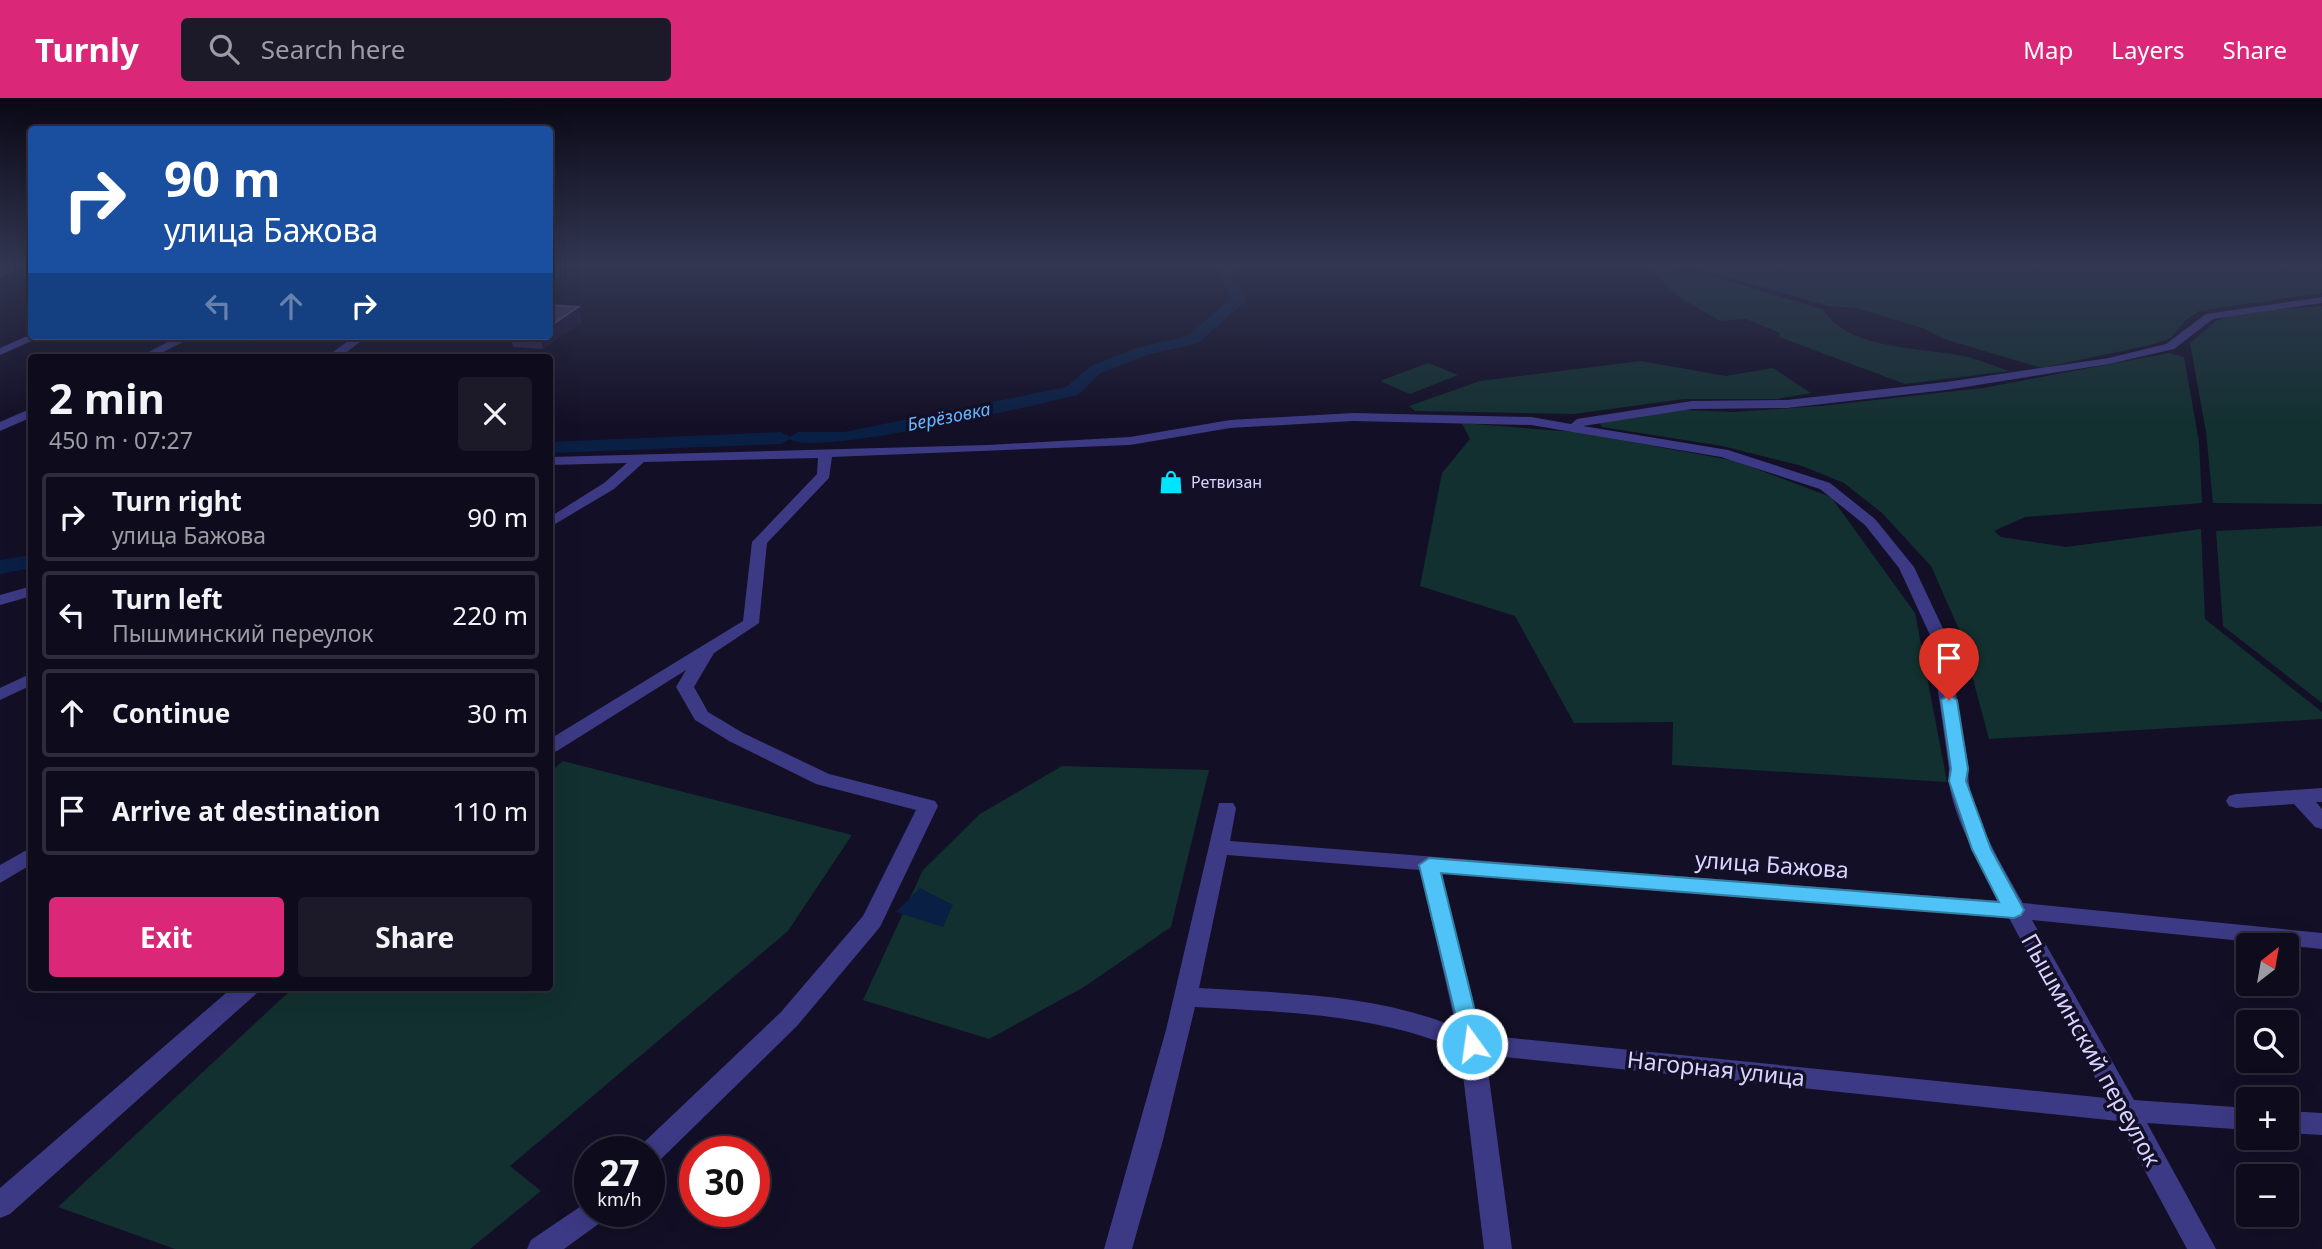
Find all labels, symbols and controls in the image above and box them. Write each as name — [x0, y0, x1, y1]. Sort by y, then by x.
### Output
search box — [181, 18, 671, 81]
text: Turnly — [35, 27, 139, 72]
icon: search — [205, 30, 243, 68]
text: Search here — [261, 31, 405, 67]
text: Map — [2023, 33, 2073, 66]
text: Layers — [2111, 33, 2185, 66]
text: Share — [2223, 33, 2287, 66]
text: 90 m — [164, 145, 281, 211]
icon: right — [49, 154, 140, 245]
text: улица Бажова — [164, 208, 378, 251]
icon: left — [199, 287, 237, 325]
icon: ahead — [272, 287, 310, 325]
icon: right — [345, 287, 383, 325]
text: 2 min — [49, 369, 165, 426]
button: close — [458, 377, 532, 451]
water label: Берёзовка — [905, 396, 992, 436]
text: 450 m · 07:27 — [49, 424, 193, 456]
shop icon: Ретвизан — [1157, 468, 1185, 496]
place label: Ретвизан — [1191, 471, 1262, 493]
text: Turn right — [112, 483, 242, 519]
icon: right — [53, 498, 91, 536]
text: 90 m — [467, 499, 528, 535]
text: улица Бажова — [112, 519, 266, 551]
text: Turn left — [112, 581, 223, 617]
icon: left — [53, 596, 91, 634]
text: 220 m — [452, 597, 528, 633]
text: Пышминский переулок — [112, 617, 374, 649]
pin — [1919, 628, 1979, 700]
icon: arrive — [1930, 639, 1968, 677]
icon: ahead — [53, 694, 91, 732]
text: Continue — [112, 695, 230, 731]
text: 30 m — [467, 695, 528, 731]
icon: arrive — [53, 792, 91, 830]
text: Arrive at destination — [112, 793, 381, 829]
text: 110 m — [452, 793, 528, 829]
street label: улица Бажова — [1694, 843, 1850, 885]
button: Exit — [49, 897, 284, 977]
button: Share — [298, 897, 532, 977]
street label: Пышминский переулок — [2014, 927, 2170, 1172]
north arrow — [2236, 933, 2300, 996]
map controls — [2236, 933, 2299, 1227]
position arrow — [1435, 1007, 1509, 1081]
button: search — [2236, 1010, 2299, 1073]
street label: Нагорная улица — [1626, 1043, 1807, 1093]
button: + — [2236, 1087, 2299, 1150]
speed limit sign: 30 — [679, 1136, 770, 1227]
text: 27 — [599, 1149, 640, 1196]
button: − — [2236, 1164, 2299, 1227]
text: km/h — [597, 1187, 642, 1211]

